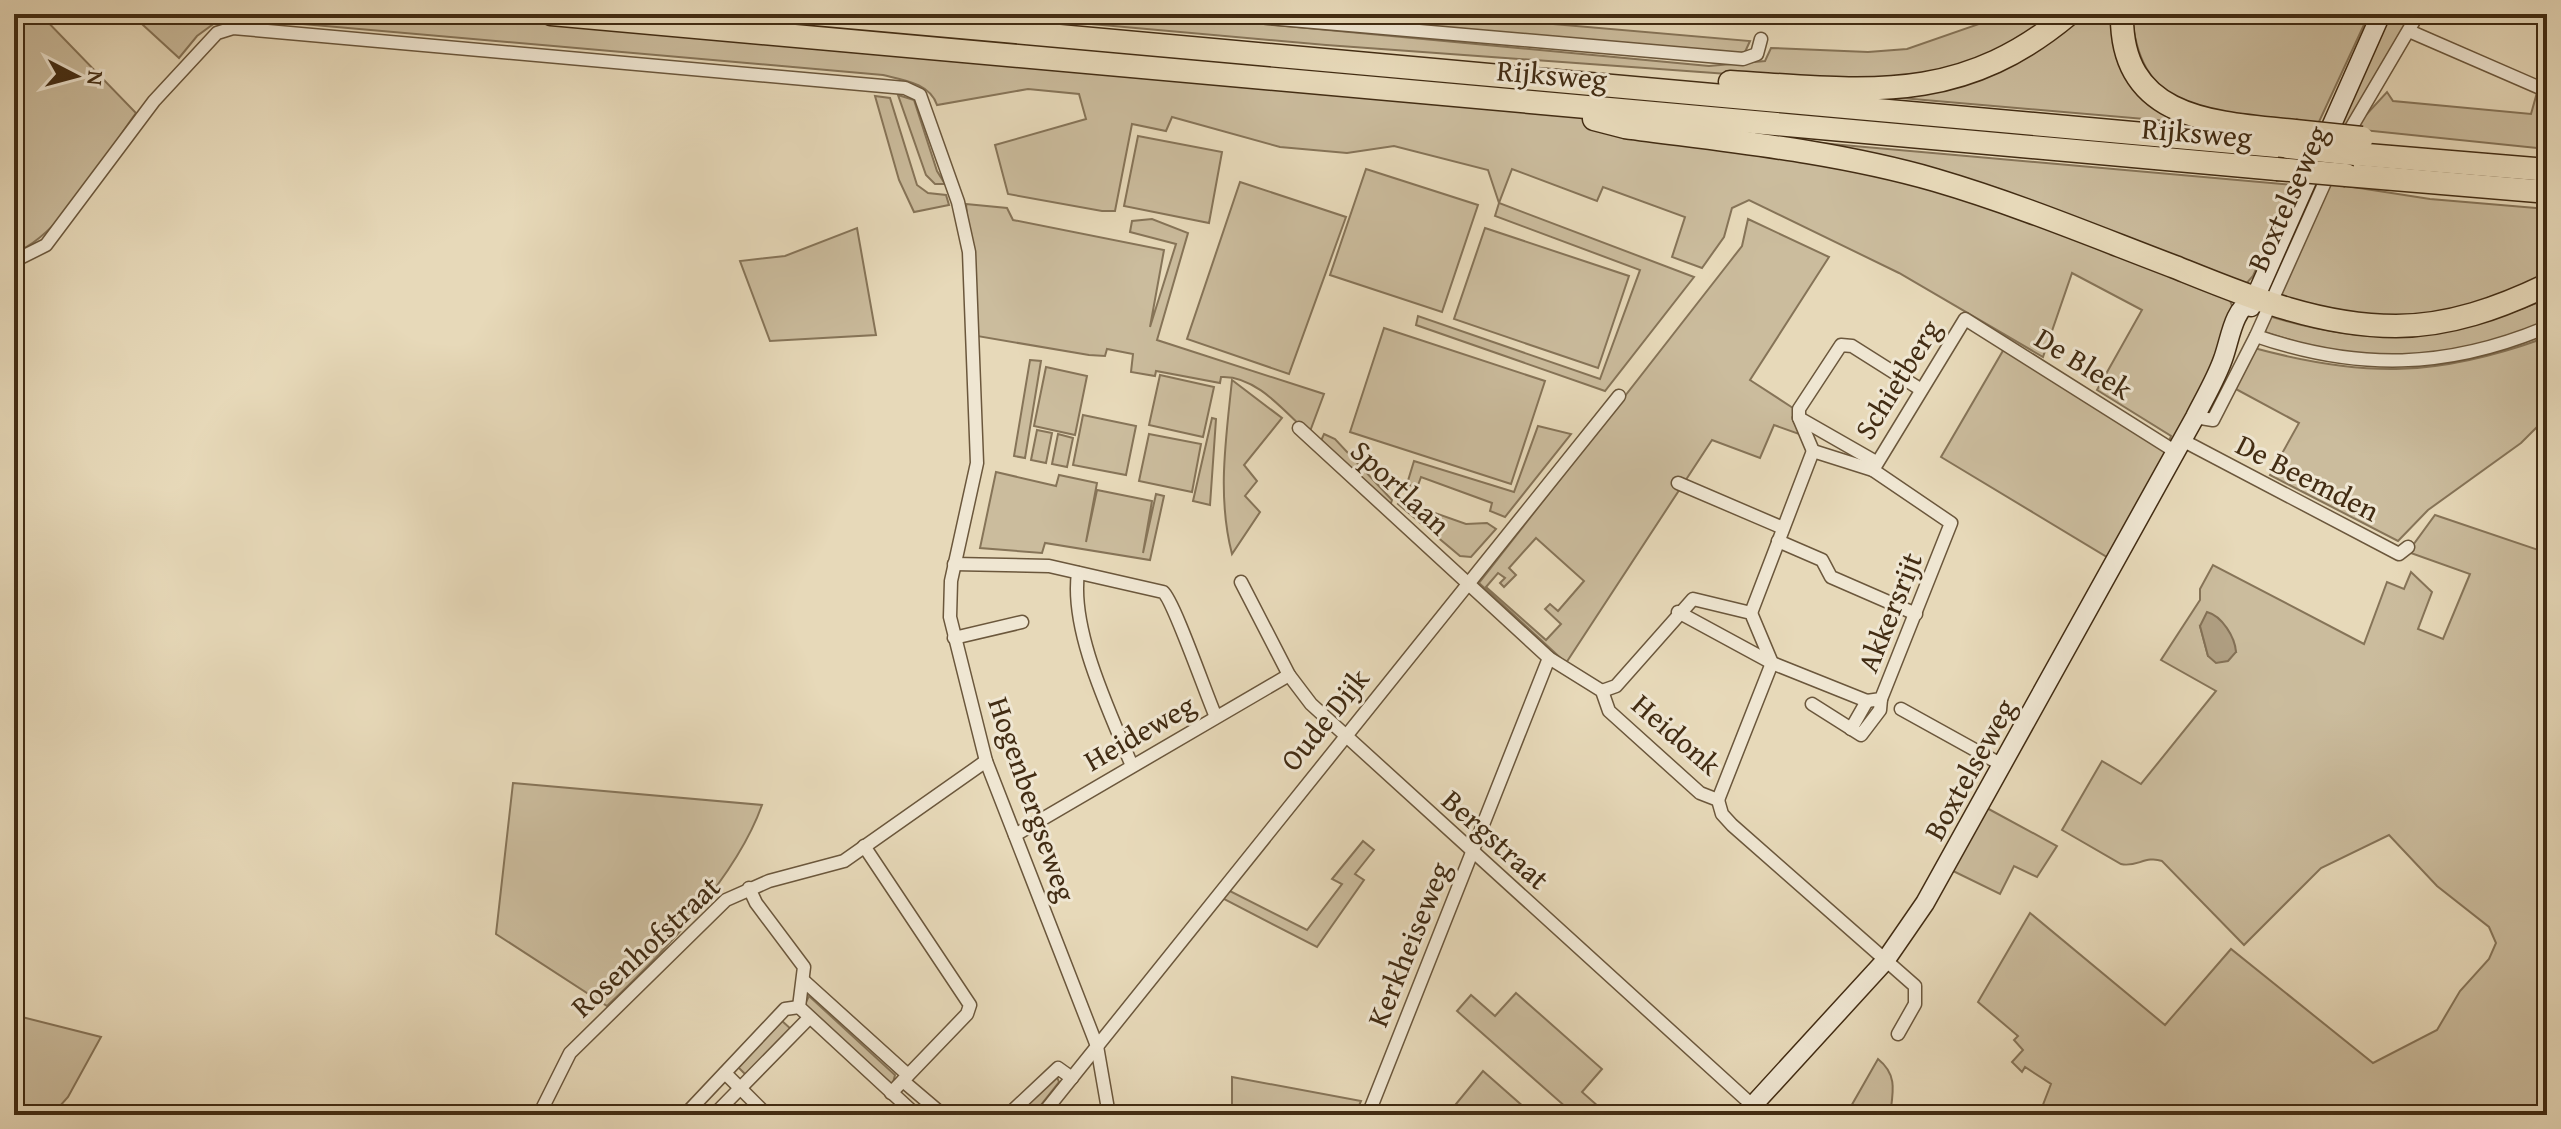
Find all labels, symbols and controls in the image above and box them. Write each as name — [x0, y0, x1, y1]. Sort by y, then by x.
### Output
north arrow — [36, 36, 116, 116]
street label: Rijksweg — [1495, 47, 1609, 101]
text: N — [79, 69, 113, 87]
street label: Rijksweg — [2140, 105, 2254, 159]
street label: Boxtelseweg — [2235, 118, 2339, 278]
street label: Schietberg — [1843, 310, 1951, 448]
street label: De Bleek — [2027, 316, 2142, 411]
street label: De Beemden — [2229, 422, 2387, 532]
street label: Sportlaan — [1341, 429, 1461, 545]
street label: Akkersrijt — [1845, 545, 1933, 679]
street label: Oude Dijk — [1269, 658, 1380, 780]
street label: Heideweg — [1075, 682, 1203, 782]
street label: Heidonk — [1623, 683, 1732, 786]
street label: Boxtelseweg — [1912, 690, 2026, 848]
street label: Hogenbergseweg — [977, 691, 1089, 907]
street label: Bergstraat — [1432, 779, 1560, 900]
street label: Kerkheiseweg — [1355, 855, 1461, 1033]
street label: Rosenhofstraat — [560, 865, 730, 1027]

